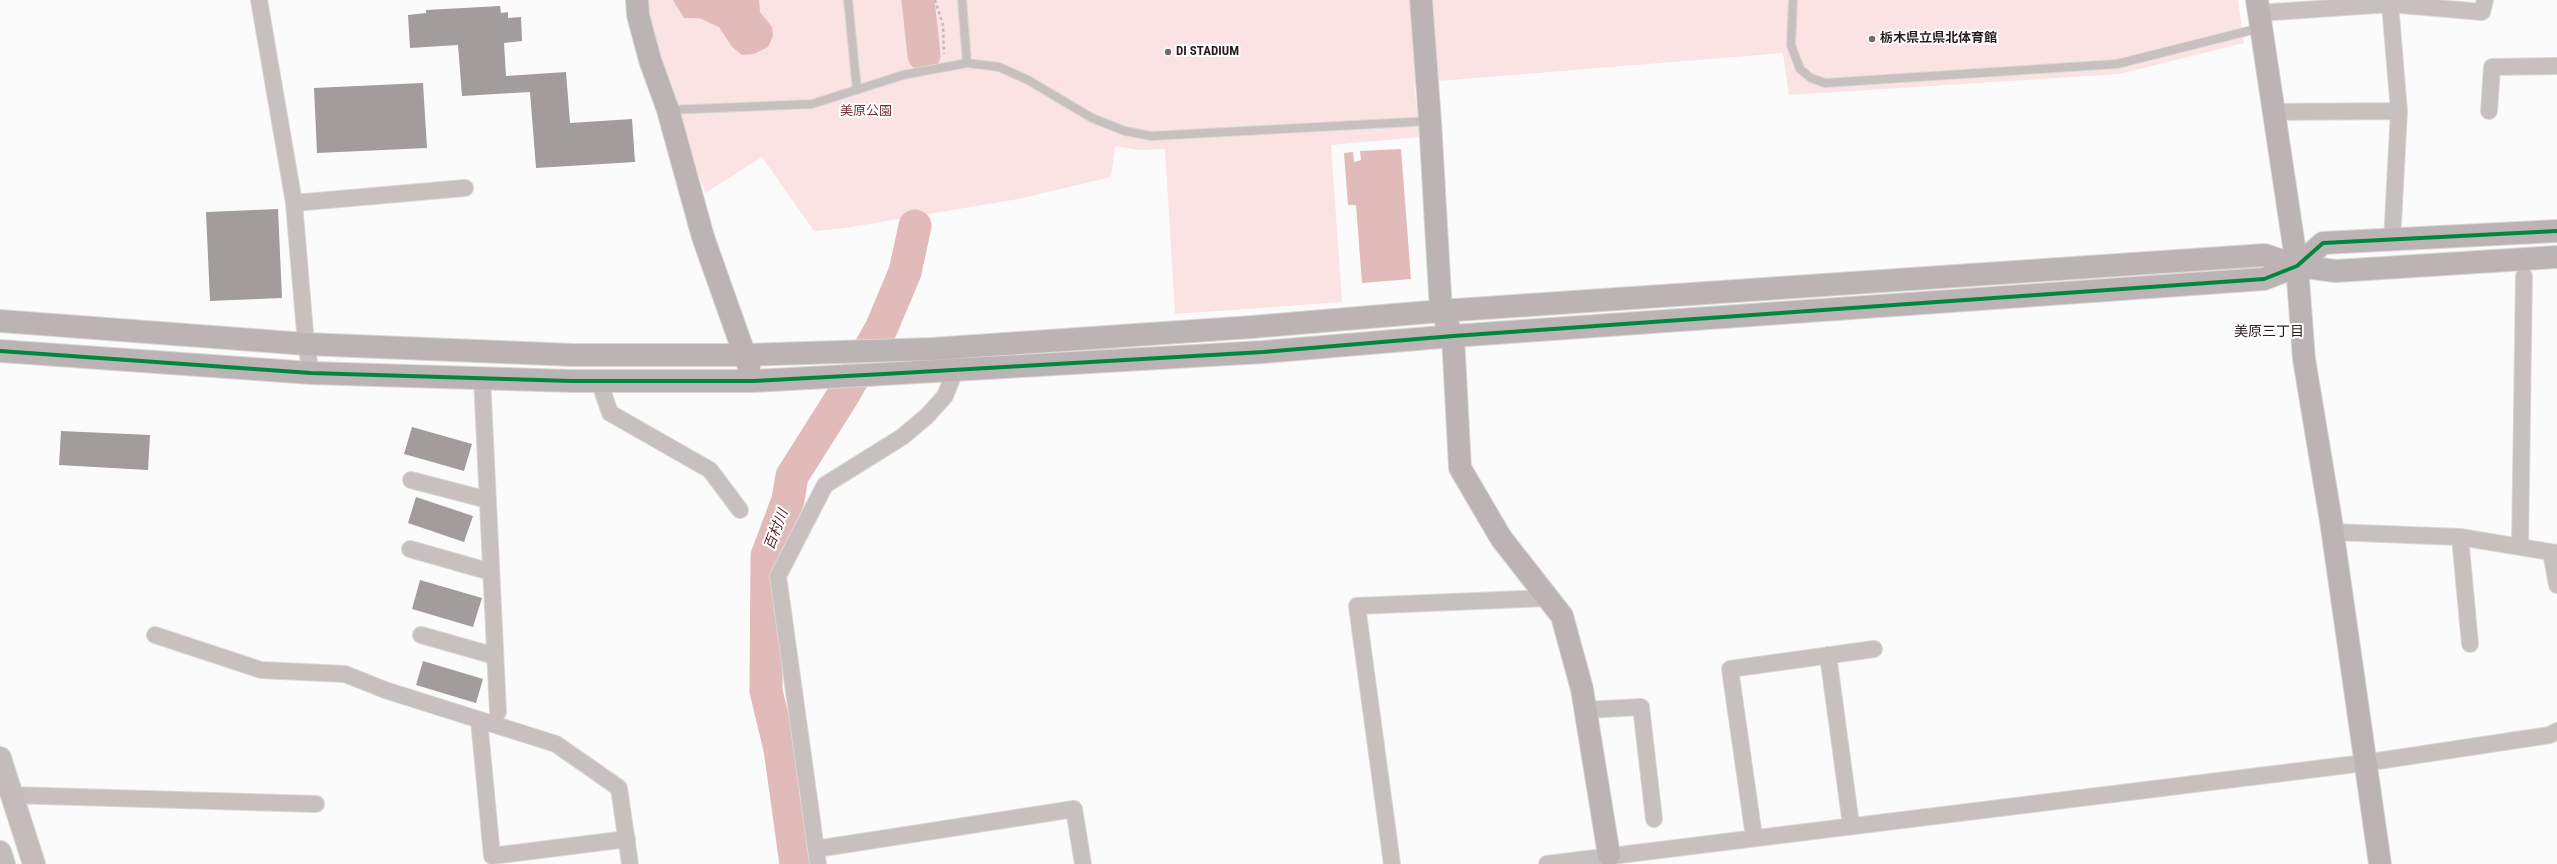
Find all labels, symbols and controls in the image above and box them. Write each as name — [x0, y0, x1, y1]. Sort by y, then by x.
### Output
place label: 栃木県立県北体育館 — [1880, 31, 1997, 47]
marker: 栃木県立県北体育館 — [1867, 34, 1877, 44]
place label: DI STADIUM — [1176, 44, 1239, 60]
marker: DI STADIUM — [1163, 47, 1173, 57]
park label: 美原公園 — [840, 104, 892, 120]
district label: 美原三丁目 — [2234, 324, 2304, 340]
water label: 百村川 — [762, 507, 792, 553]

